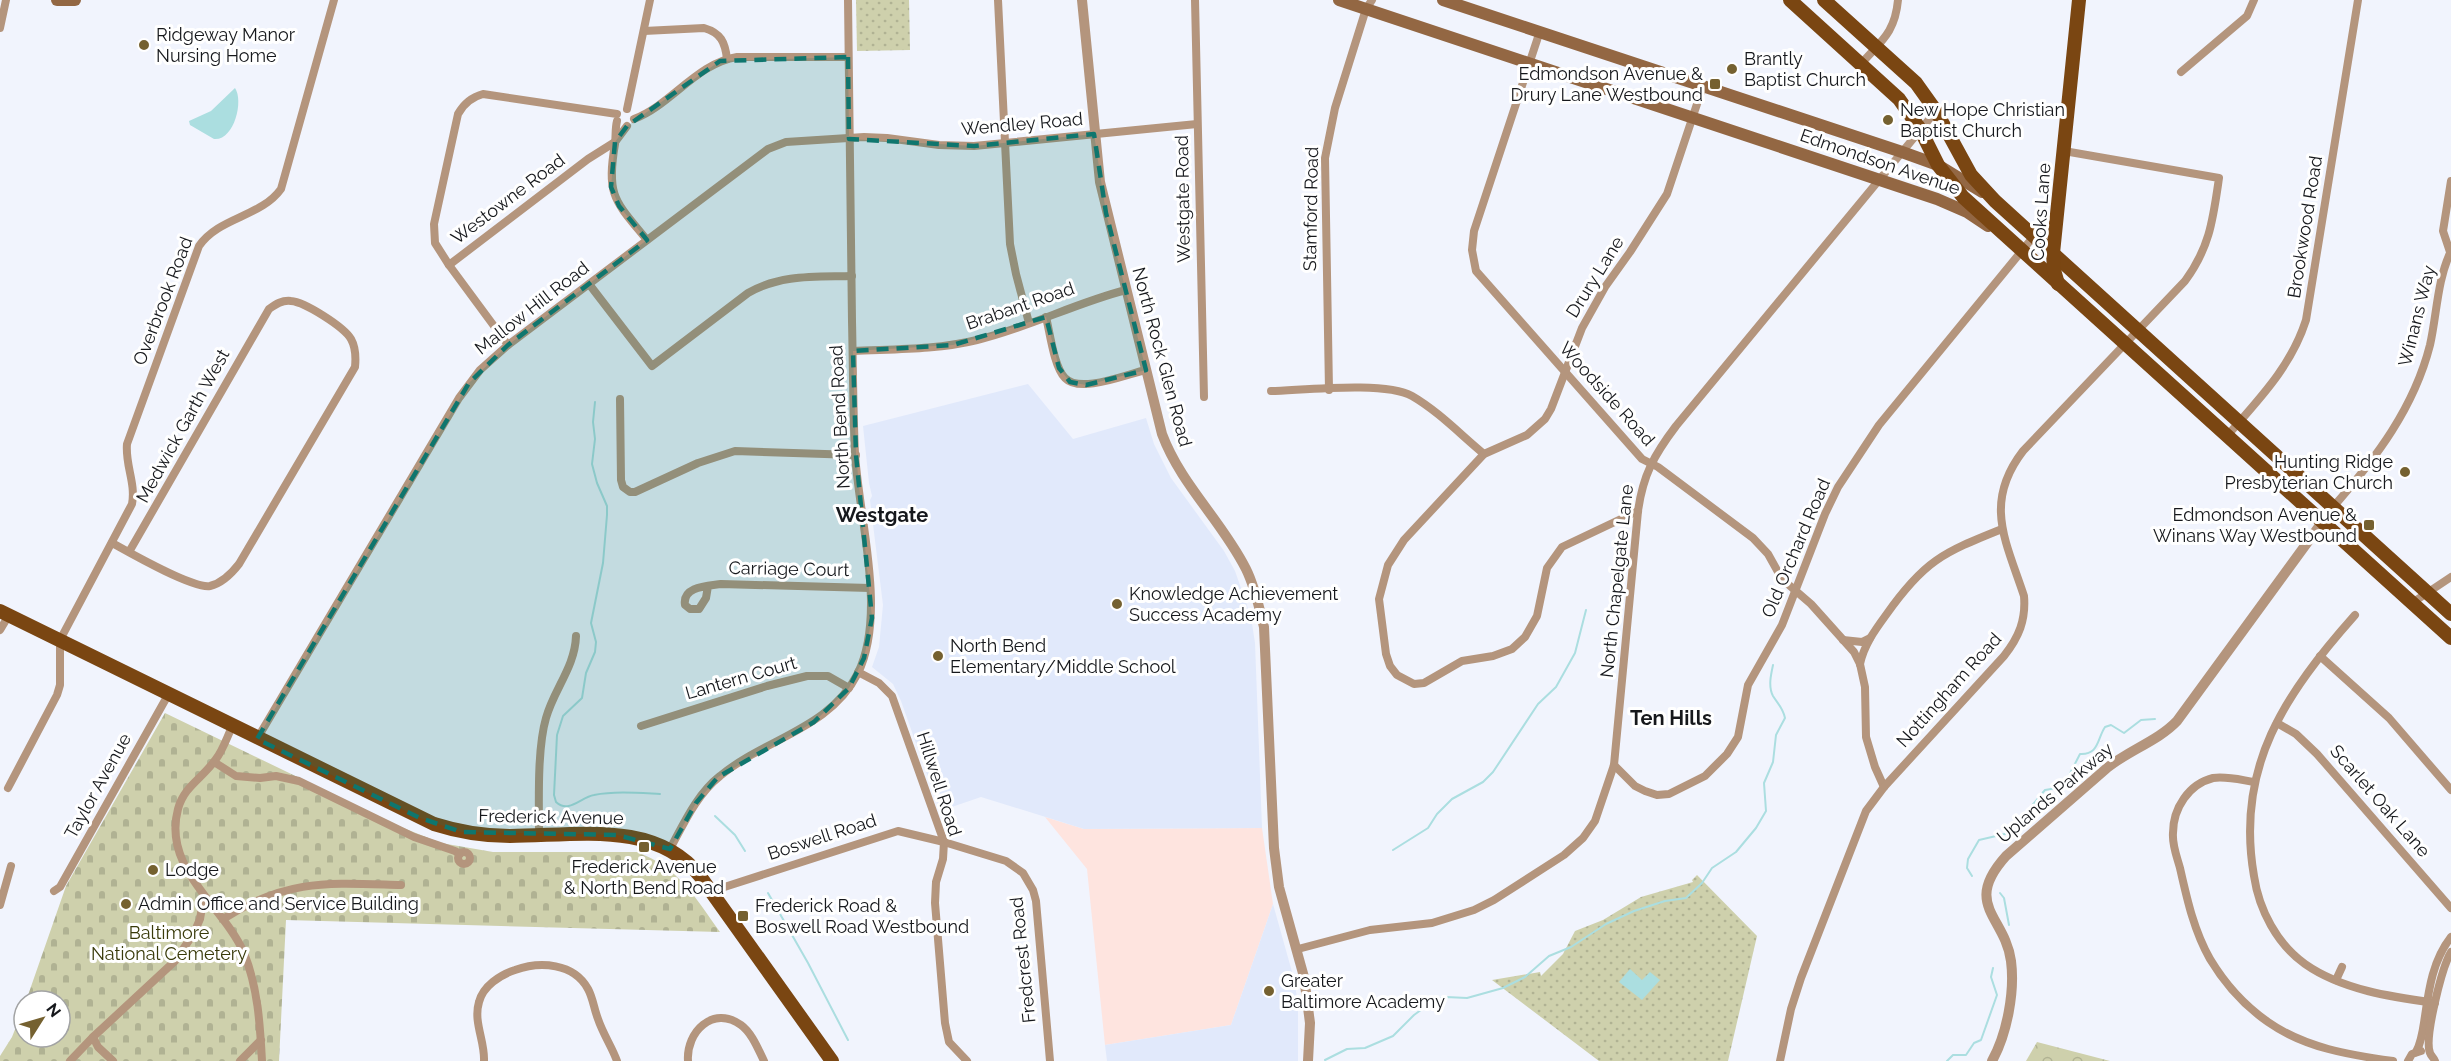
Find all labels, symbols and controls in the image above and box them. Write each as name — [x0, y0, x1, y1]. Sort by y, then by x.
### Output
place label: Ridgeway Manor Nursing Home — [156, 24, 296, 66]
marker: Ridgeway Manor Nursing Home — [137, 38, 151, 52]
place label: Brantly Baptist Church — [1744, 48, 1866, 90]
marker: Brantly Baptist Church — [1725, 62, 1739, 76]
place label: Edmondson Avenue & Drury Lane Westbound — [1511, 63, 1703, 105]
marker: Edmondson Avenue & Drury Lane Westbound — [1708, 77, 1722, 91]
place label: New Hope Christian Baptist Church — [1900, 99, 2065, 141]
street label: Wendley Road — [960, 108, 1084, 139]
marker: New Hope Christian Baptist Church — [1881, 113, 1895, 127]
street label: Edmondson Avenue — [1797, 124, 1963, 199]
street label: Westgate Road — [1171, 135, 1194, 263]
street label: Stamford Road — [1299, 147, 1322, 271]
street label: Westowne Road — [447, 149, 569, 248]
street label: Brookwood Road — [2283, 154, 2326, 300]
street label: Cooks Lane — [2027, 162, 2054, 262]
street label: Drury Lane — [1561, 232, 1628, 321]
street label: Overbrook Road — [128, 234, 197, 368]
street label: Mallow Hill Road — [471, 257, 593, 359]
street label: Winans Way — [2394, 263, 2439, 369]
street label: North Rock Glen Road — [1128, 265, 1197, 449]
street label: Brabant Road — [963, 277, 1077, 334]
street label: Woodside Road — [1555, 337, 1659, 450]
street label: Medwick Garth West — [132, 345, 234, 506]
street label: North Bend Road — [825, 345, 854, 489]
place label: Hunting Ridge Presbyterian Church — [2224, 451, 2393, 493]
marker: Hunting Ridge Presbyterian Church — [2398, 465, 2412, 479]
street label: Old Orchard Road — [1757, 475, 1834, 620]
street label: North Chapelgate Lane — [1596, 483, 1637, 679]
district label: Westgate — [836, 503, 928, 527]
place label: Edmondson Avenue & Winans Way Westbound — [2153, 504, 2357, 546]
marker: Edmondson Avenue & Winans Way Westbound — [2362, 518, 2376, 532]
street label: Carriage Court — [728, 557, 850, 580]
place label: Knowledge Achievement Success Academy — [1129, 583, 1338, 625]
marker: Knowledge Achievement Success Academy — [1110, 597, 1124, 611]
street label: Nottingham Road — [1892, 628, 2005, 751]
place label: North Bend Elementary/Middle School — [950, 635, 1176, 677]
marker: North Bend Elementary/Middle School — [931, 649, 945, 663]
street label: Lantern Court — [683, 652, 799, 703]
district label: Ten Hills — [1630, 706, 1712, 730]
street label: Taylor Avenue — [60, 729, 135, 842]
street label: Hillwell Road — [913, 729, 966, 839]
street label: Uplands Parkway — [1992, 738, 2117, 847]
street label: Scarlet Oak Lane — [2326, 740, 2435, 861]
street label: Frederick Avenue — [478, 805, 624, 828]
street label: Boswell Road — [765, 809, 879, 864]
marker: Frederick Avenue & North Bend Road — [637, 840, 651, 854]
place label: Frederick Avenue & North Bend Road — [564, 856, 724, 898]
place label: Lodge — [165, 859, 219, 880]
marker: Lodge — [146, 863, 160, 877]
place label: Admin Office and Service Building — [138, 893, 419, 914]
place label: Frederick Road & Boswell Road Westbound — [755, 895, 969, 937]
street label: Fredcrest Road — [1005, 896, 1040, 1024]
marker: Admin Office and Service Building — [119, 897, 133, 911]
marker: Frederick Road & Boswell Road Westbound — [736, 909, 750, 923]
park label: Baltimore National Cemetery — [91, 922, 247, 964]
place label: Greater Baltimore Academy — [1281, 970, 1445, 1012]
marker: Greater Baltimore Academy — [1262, 984, 1276, 998]
north arrow — [12, 989, 72, 1049]
text: N — [42, 1000, 65, 1021]

